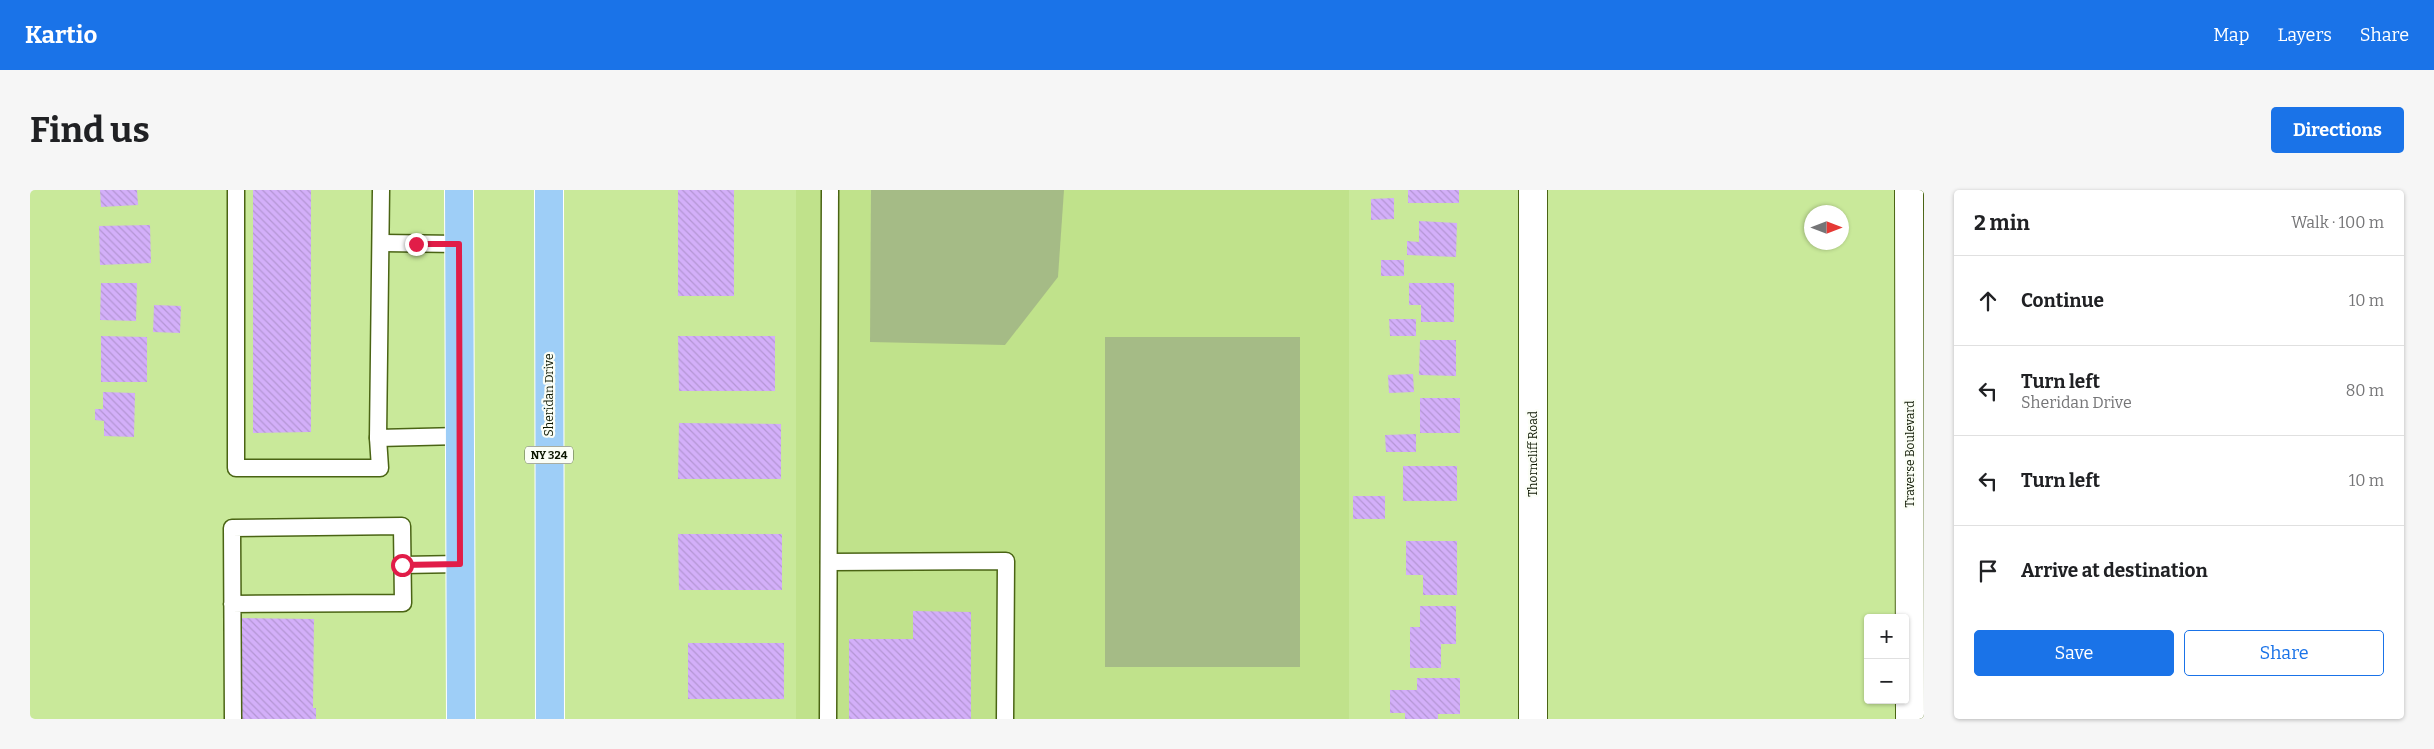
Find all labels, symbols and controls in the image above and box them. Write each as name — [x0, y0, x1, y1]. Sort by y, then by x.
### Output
text: Kartio — [25, 21, 97, 49]
text: Map — [2213, 24, 2249, 46]
text: Layers — [2277, 24, 2332, 46]
text: Share — [2360, 24, 2409, 46]
button: Directions — [2271, 107, 2404, 153]
text: Find us — [30, 109, 150, 151]
north arrow — [1804, 205, 1849, 250]
text: 2 min — [1974, 210, 2030, 236]
text: Walk · 100 m — [2291, 213, 2384, 232]
route end — [405, 233, 428, 256]
icon: ahead — [1974, 287, 2002, 315]
text: Continue — [2021, 289, 2104, 312]
text: 10 m — [2349, 291, 2384, 310]
street label: Sheridan Drive — [542, 353, 556, 437]
text: Turn left — [2021, 370, 2100, 393]
icon: left — [1974, 377, 2002, 405]
text: 80 m — [2346, 381, 2384, 400]
text: Sheridan Drive — [2021, 393, 2132, 412]
street label: Traverse Boulevard — [1903, 401, 1917, 507]
street label: Thorncliff Road — [1526, 411, 1540, 497]
road number: NY 324 — [525, 446, 573, 464]
icon: left — [1974, 467, 2002, 495]
text: Turn left — [2021, 469, 2100, 492]
text: 10 m — [2349, 471, 2384, 490]
route start — [391, 554, 414, 577]
icon: arrive — [1974, 557, 2002, 585]
text: Arrive at destination — [2021, 559, 2208, 582]
map controls — [1864, 614, 1909, 704]
button: + — [1864, 614, 1909, 659]
button: Save — [1974, 630, 2174, 676]
button: Share — [2184, 630, 2384, 676]
button: − — [1864, 659, 1909, 704]

